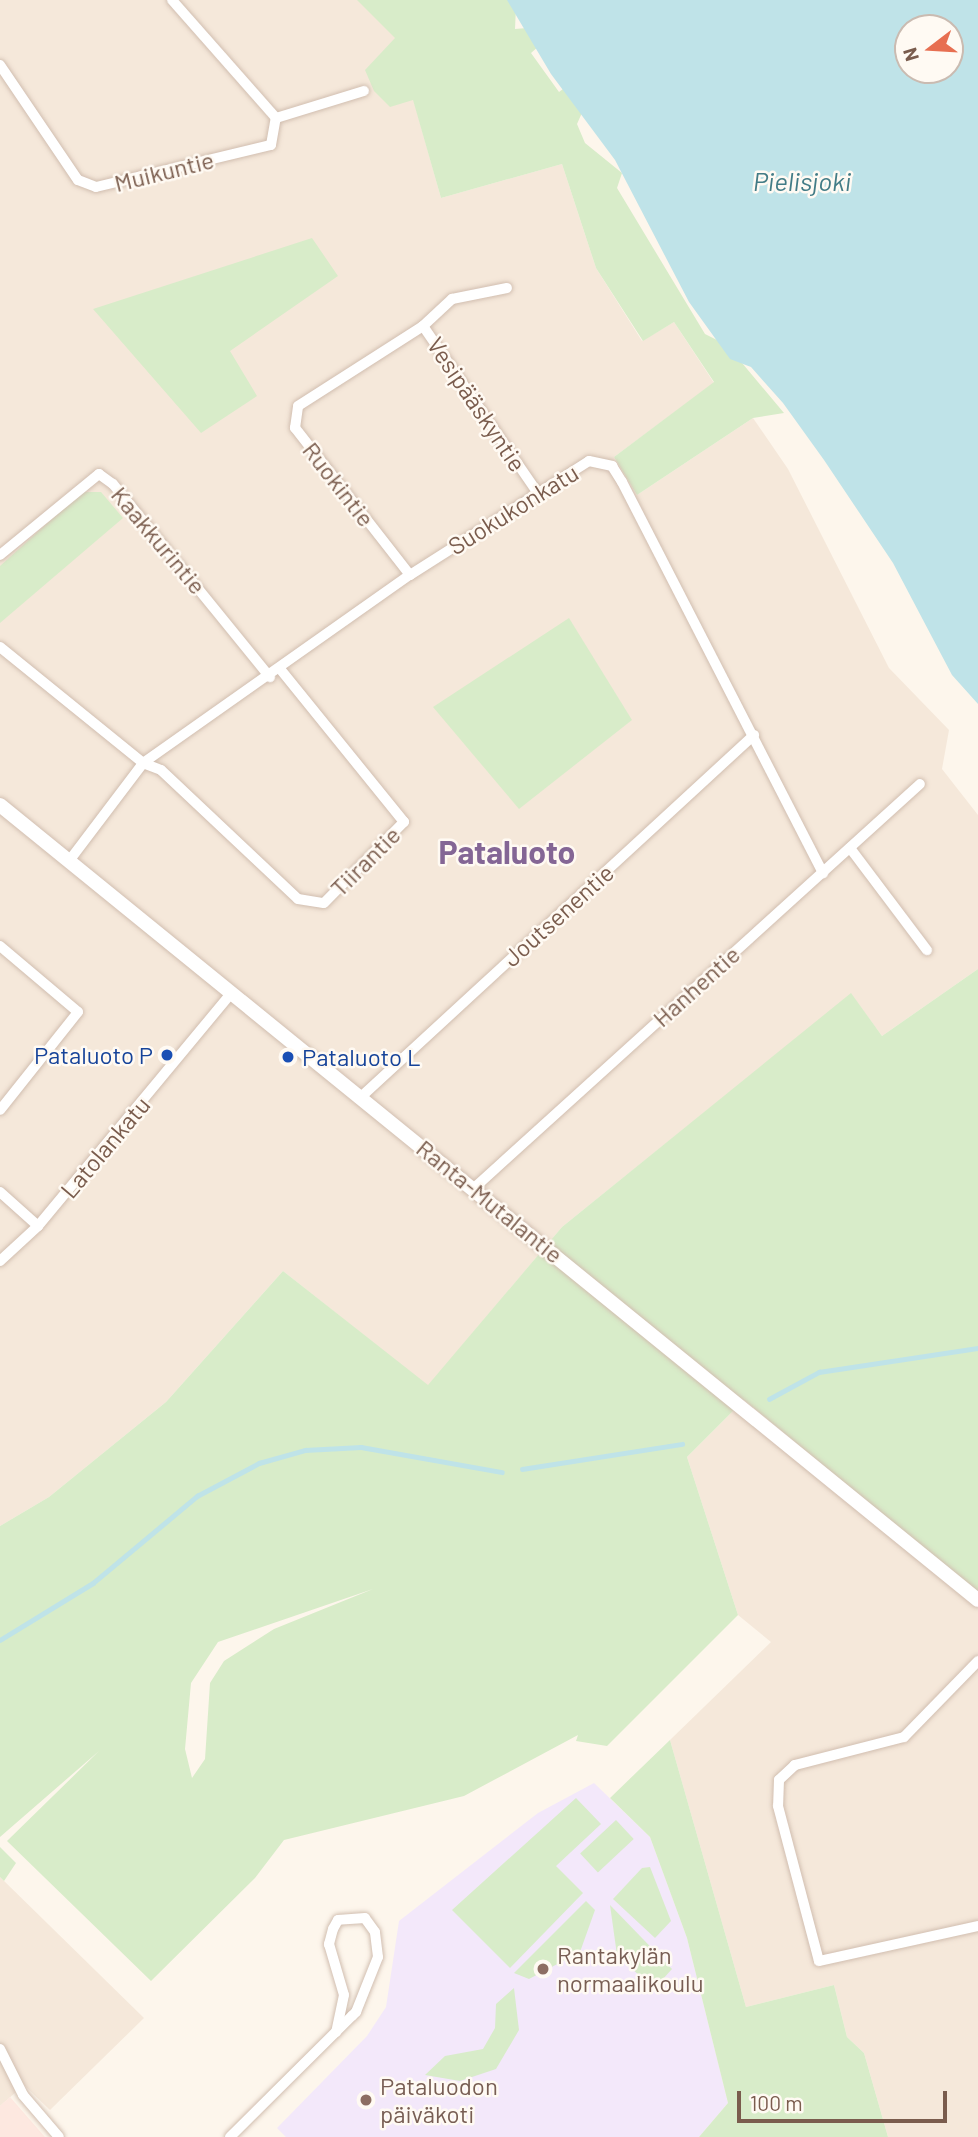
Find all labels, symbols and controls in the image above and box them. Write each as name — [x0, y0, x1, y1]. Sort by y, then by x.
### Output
north arrow — [894, 14, 964, 84]
text: N — [898, 45, 923, 64]
street label: Muikuntie — [111, 145, 217, 197]
water label: Pielisjoki — [753, 165, 851, 197]
street label: Vesipääskyntie — [421, 331, 533, 477]
street label: Ruokintie — [297, 436, 381, 532]
street label: Suokukonkatu — [443, 458, 583, 560]
street label: Kaakkurintie — [106, 480, 212, 600]
street label: Tiirantie — [324, 820, 406, 902]
district label: Pataluoto — [439, 832, 575, 870]
street label: Joutsenentie — [497, 858, 619, 972]
street label: Hanhentie — [647, 939, 745, 1033]
place label: Pataluoto P — [34, 1041, 153, 1069]
place label: Pataluoto L — [302, 1043, 421, 1071]
marker: Pataluoto P — [159, 1047, 175, 1063]
marker: Pataluoto L — [280, 1049, 296, 1065]
street label: Latolankatu — [54, 1090, 156, 1204]
street label: Ranta-Mutalantie — [411, 1133, 569, 1269]
place label: Rantakylän normaalikoulu — [557, 1941, 703, 1997]
marker: Rantakylän normaalikoulu — [535, 1961, 551, 1977]
place label: Pataluodon päiväkoti — [380, 2072, 498, 2128]
scale bar — [740, 2078, 950, 2122]
text: 100 m — [750, 2090, 803, 2115]
marker: Pataluodon päiväkoti — [358, 2092, 374, 2108]

